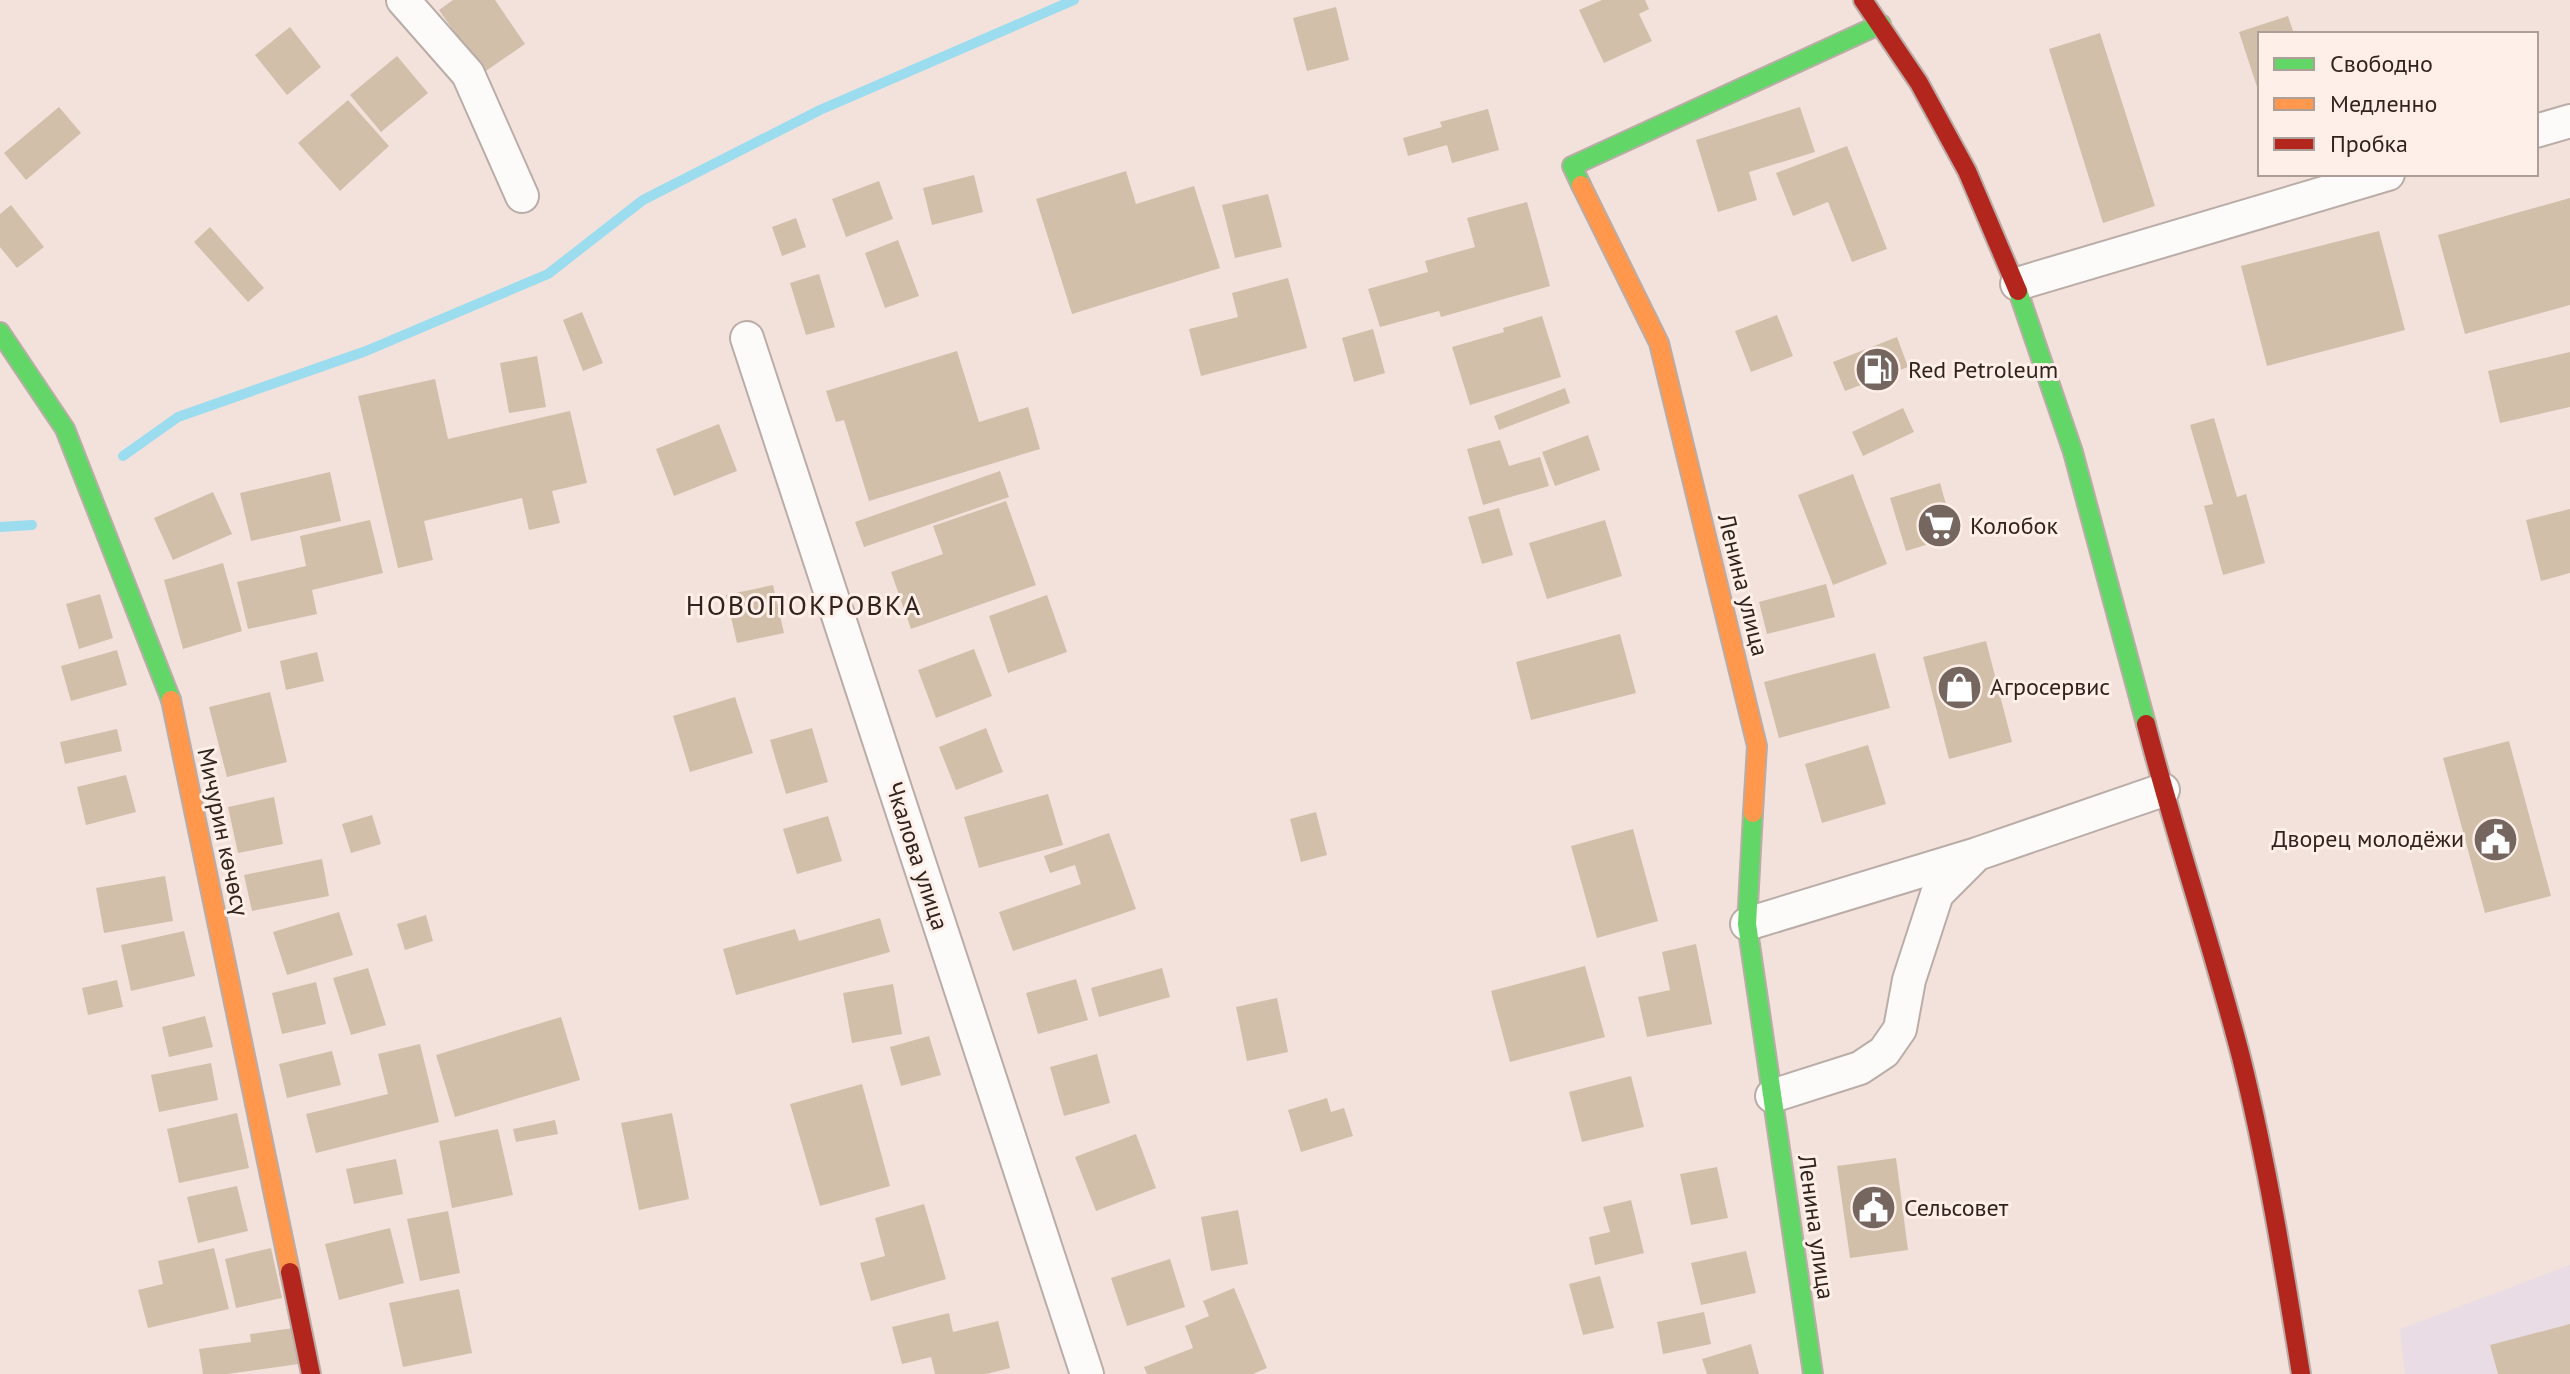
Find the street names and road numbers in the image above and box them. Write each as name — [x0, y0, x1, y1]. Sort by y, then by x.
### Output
street label: Ленина улица — [1711, 510, 1776, 659]
street label: Мичурин көчөсү — [191, 745, 257, 919]
street label: Чкалова улица — [879, 778, 956, 934]
street label: Ленина улица — [1791, 1152, 1842, 1301]

